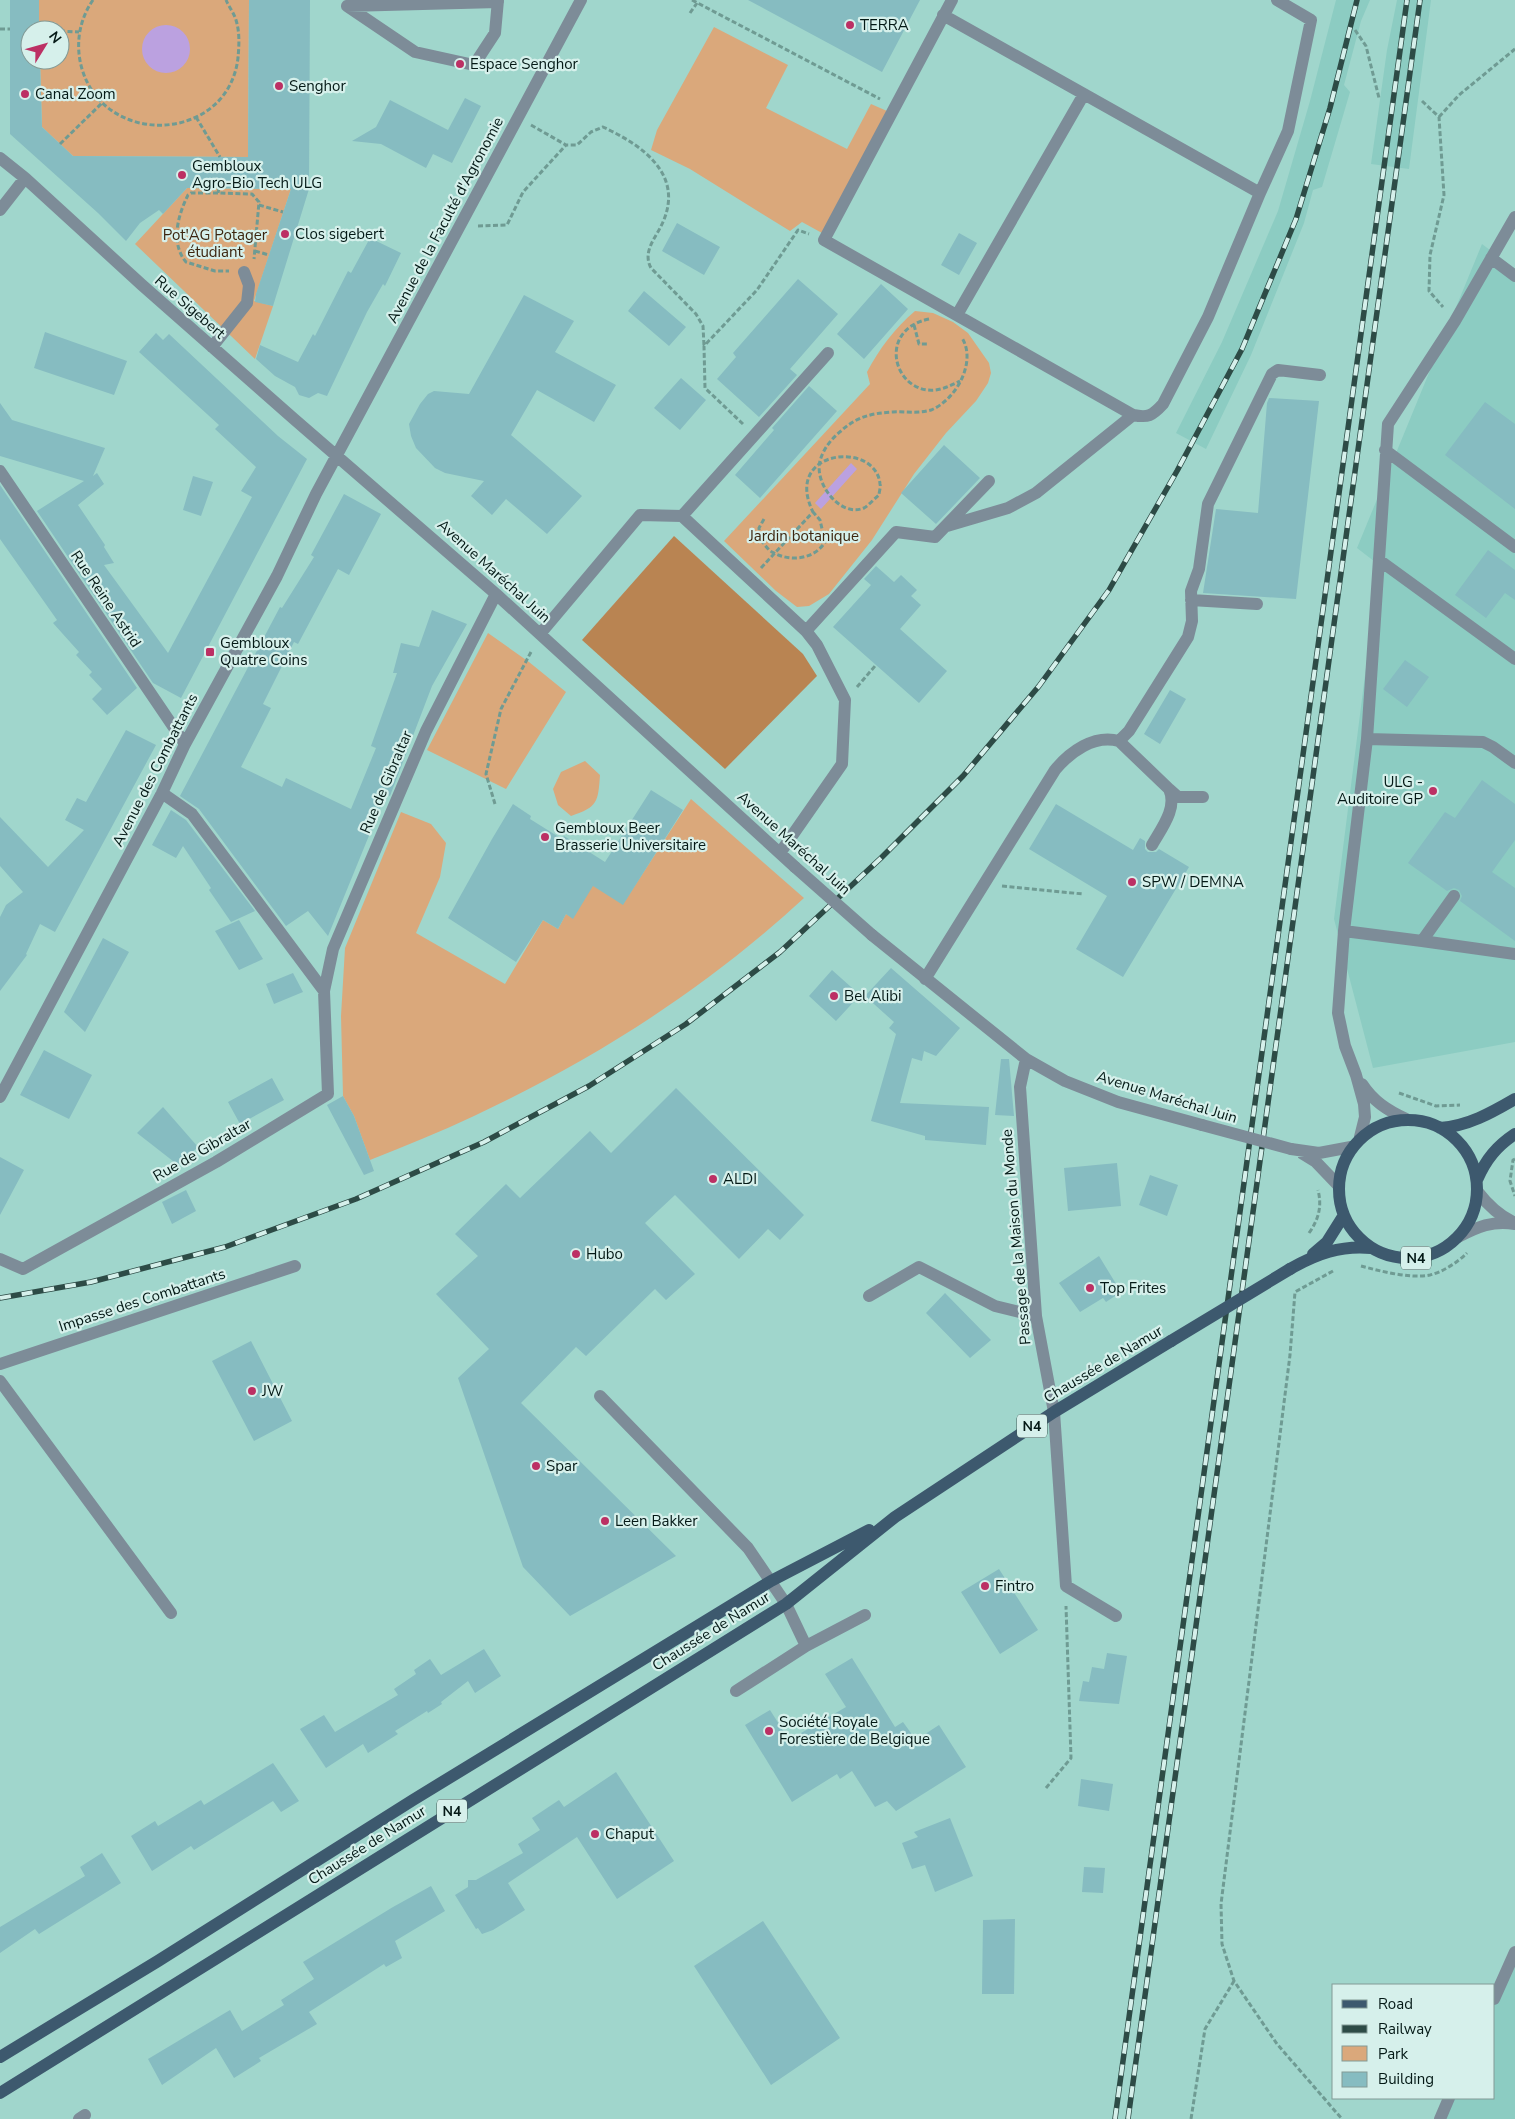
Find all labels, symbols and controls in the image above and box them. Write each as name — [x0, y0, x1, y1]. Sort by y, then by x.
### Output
place label: TERRA — [860, 15, 909, 35]
marker: TERRA — [844, 19, 856, 31]
north arrow — [20, 20, 70, 70]
text: N — [44, 28, 66, 47]
place label: Espace Senghor — [470, 54, 579, 74]
marker: Espace Senghor — [454, 58, 466, 70]
place label: Senghor — [289, 76, 346, 96]
marker: Senghor — [273, 80, 285, 92]
place label: Canal Zoom — [35, 84, 116, 104]
marker: Canal Zoom — [19, 88, 31, 100]
street label: Avenue de la Faculté d'Agronomie — [382, 113, 508, 327]
place label: Gembloux Agro-Bio Tech ULG — [192, 156, 322, 193]
marker: Gembloux Agro-Bio Tech ULG — [176, 169, 188, 181]
place label: Clos sigebert — [295, 224, 385, 244]
park label: Pot'AG Potager étudiant — [163, 225, 268, 262]
marker: Clos sigebert — [279, 228, 291, 240]
street label: Rue Sigebert — [150, 271, 230, 344]
street label: Avenue Maréchal Juin — [433, 515, 555, 627]
park label: Jardin botanique — [748, 526, 859, 546]
street label: Rue Reine Astrid — [66, 547, 146, 651]
place label: Gembloux Quatre Coins — [220, 633, 307, 670]
marker: Gembloux Quatre Coins — [204, 646, 216, 658]
street label: Avenue des Combattants — [108, 690, 202, 850]
street label: Rue de Gibraltar — [355, 727, 417, 837]
place label: ULG - Auditoire GP — [1337, 772, 1423, 809]
marker: ULG - Auditoire GP — [1427, 785, 1439, 797]
street label: Avenue Maréchal Juin — [733, 787, 855, 899]
place label: Gembloux Beer Brasserie Universitaire — [555, 818, 706, 855]
marker: Gembloux Beer Brasserie Universitaire — [539, 831, 551, 843]
place label: SPW / DEMNA — [1142, 872, 1244, 892]
marker: SPW / DEMNA — [1126, 876, 1138, 888]
place label: Bel Alibi — [844, 986, 902, 1006]
marker: Bel Alibi — [828, 990, 840, 1002]
street label: Avenue Maréchal Juin — [1094, 1066, 1240, 1128]
street label: Rue de Gibraltar — [149, 1113, 255, 1186]
street label: Passage de la Maison du Monde — [997, 1128, 1035, 1346]
place label: ALDI — [723, 1169, 757, 1189]
marker: ALDI — [707, 1173, 719, 1185]
place label: Hubo — [586, 1244, 623, 1264]
road number: N4 — [1401, 1246, 1431, 1270]
marker: Hubo — [570, 1248, 582, 1260]
street label: Impasse des Combattants — [56, 1264, 228, 1336]
place label: Top Frites — [1100, 1278, 1166, 1298]
marker: Top Frites — [1084, 1282, 1096, 1294]
street label: Chaussée de Namur — [1040, 1320, 1167, 1407]
place label: JW — [261, 1381, 284, 1401]
marker: JW — [246, 1385, 258, 1397]
road number: N4 — [1017, 1414, 1047, 1438]
place label: Spar — [546, 1456, 578, 1476]
marker: Spar — [530, 1460, 542, 1472]
place label: Leen Bakker — [615, 1511, 698, 1531]
marker: Leen Bakker — [599, 1515, 611, 1527]
place label: Fintro — [995, 1576, 1034, 1596]
marker: Fintro — [979, 1580, 991, 1592]
street label: Chaussée de Namur — [648, 1586, 774, 1675]
place label: Société Royale Forestière de Belgique — [779, 1712, 930, 1749]
marker: Société Royale Forestière de Belgique — [763, 1725, 775, 1737]
street label: Chaussée de Namur — [304, 1800, 430, 1889]
road number: N4 — [437, 1800, 467, 1822]
place label: Chaput — [605, 1824, 655, 1844]
marker: Chaput — [589, 1828, 601, 1840]
legend — [1332, 1984, 1495, 2099]
text: Road — [1378, 1994, 1413, 2014]
text: Railway — [1378, 2019, 1432, 2039]
text: Park — [1378, 2044, 1408, 2064]
text: Building — [1378, 2069, 1434, 2089]

